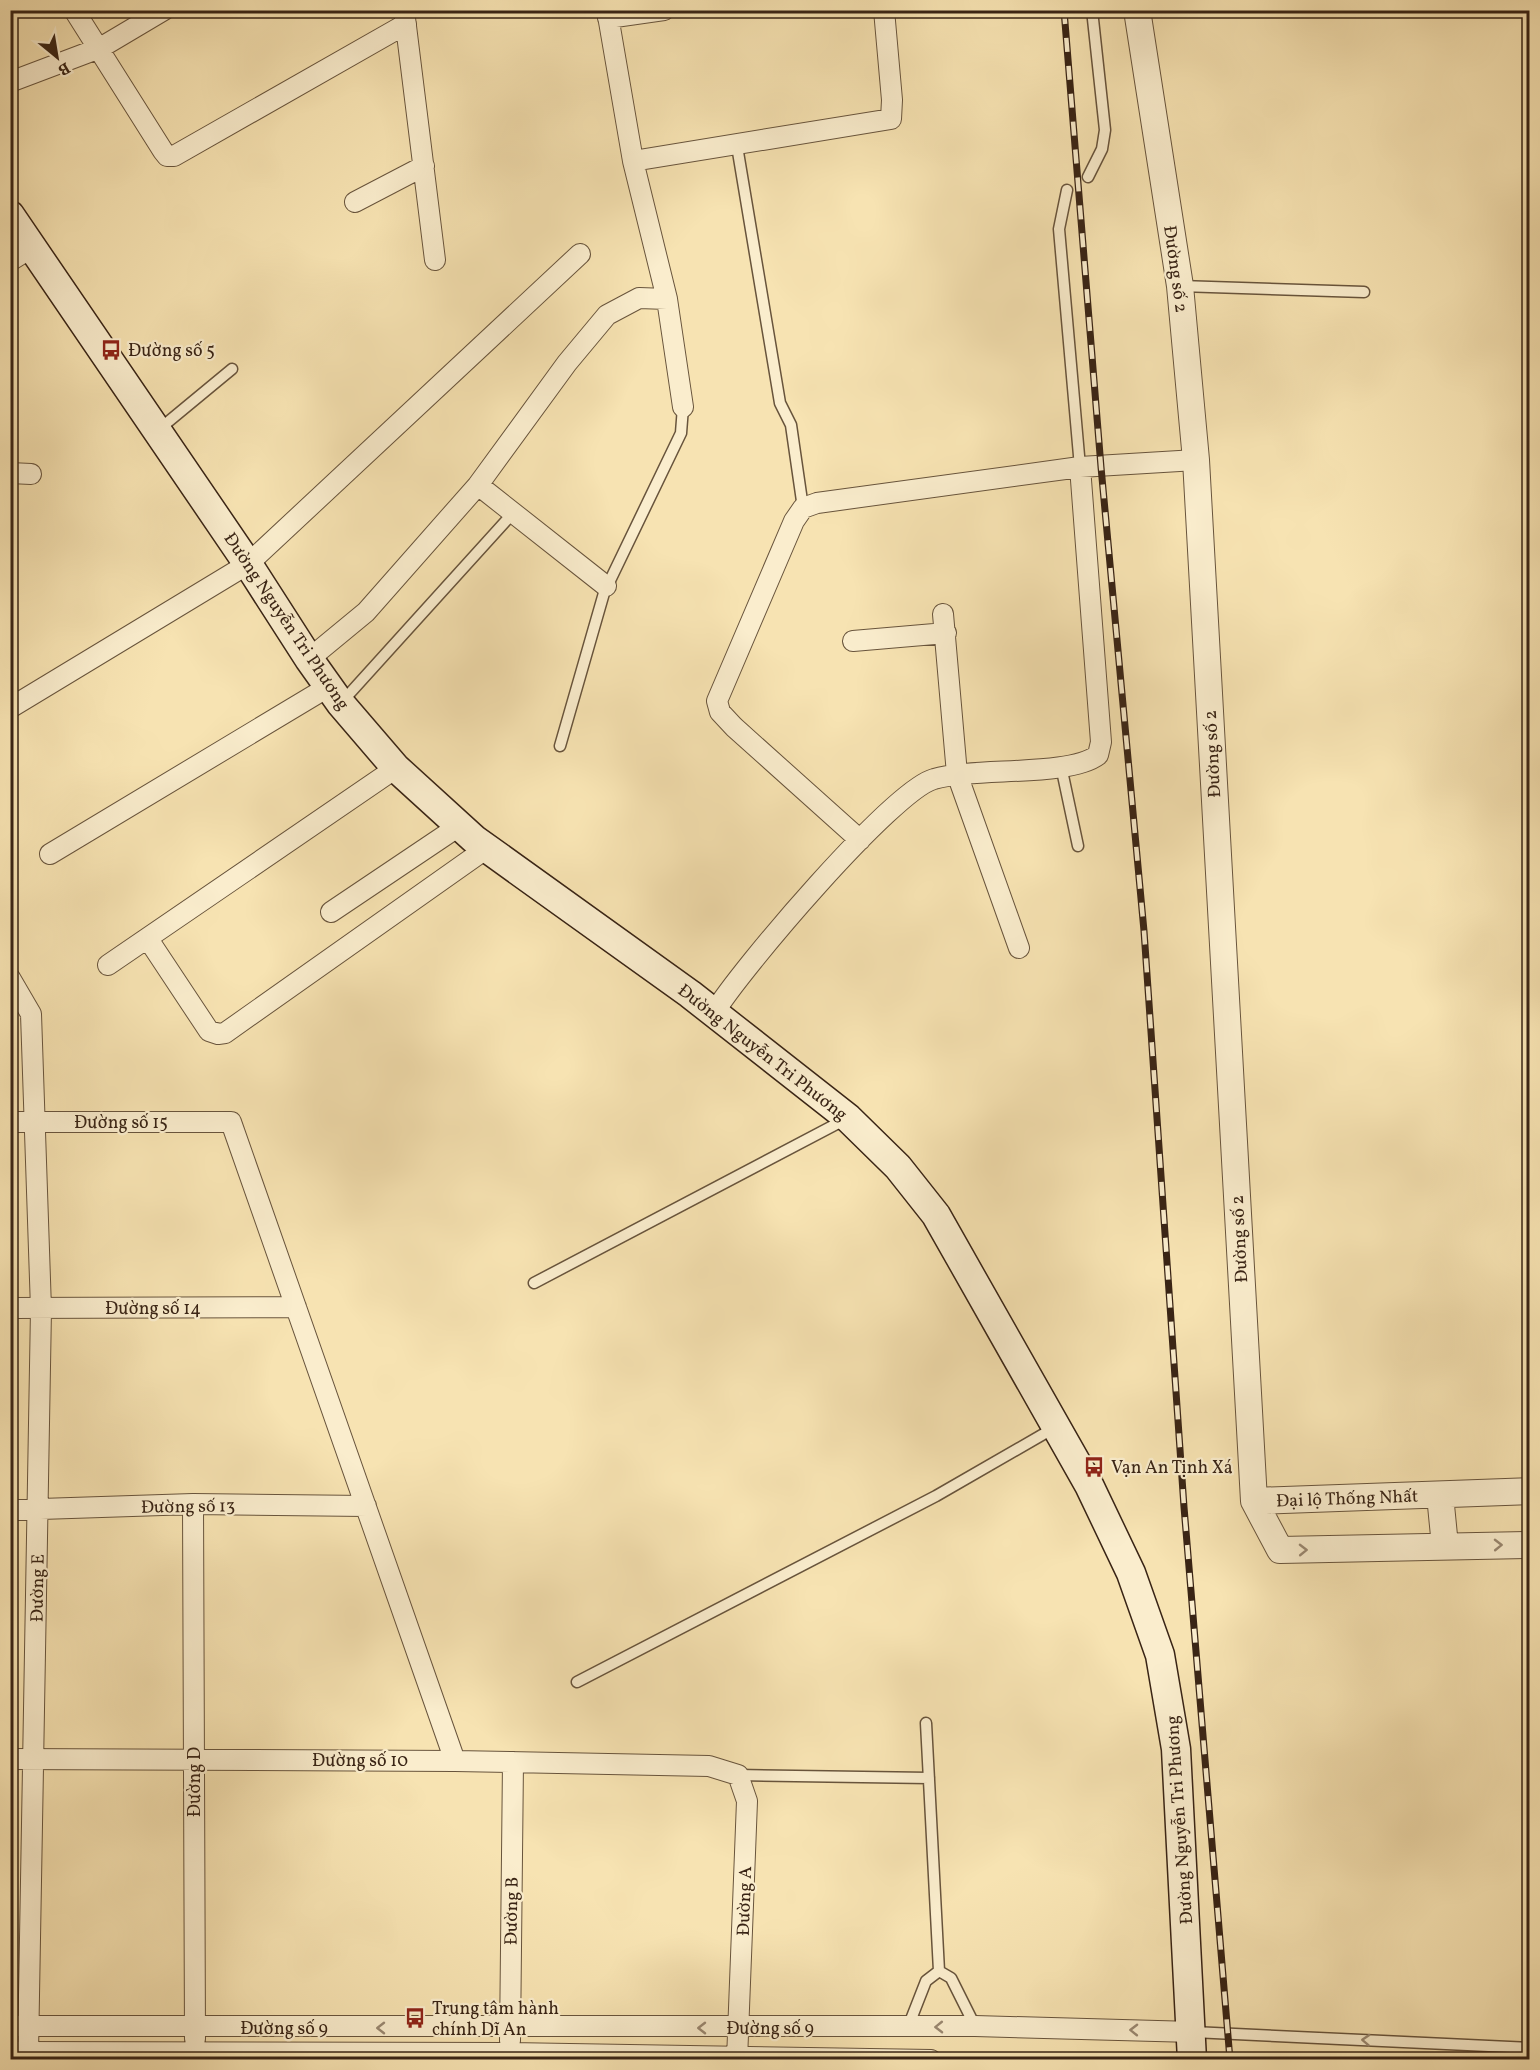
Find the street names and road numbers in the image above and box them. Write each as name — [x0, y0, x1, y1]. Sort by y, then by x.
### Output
street label: Đường số 2 — [1156, 224, 1193, 314]
street label: Đường Nguyễn Tri Phương — [217, 528, 355, 716]
street label: Đường số 2 — [1199, 709, 1228, 798]
street label: Đường Nguyễn Tri Phương — [672, 979, 852, 1128]
street label: Đường số 15 — [74, 1111, 168, 1136]
street label: Đường số 2 — [1226, 1194, 1255, 1283]
street label: Đường số 14 — [105, 1297, 201, 1322]
street label: Đại lộ Thống Nhất — [1276, 1485, 1419, 1514]
street label: Đường số 13 — [141, 1494, 235, 1521]
street label: Đường E — [25, 1554, 52, 1622]
street label: Đường Nguyễn Tri Phương — [1161, 1715, 1200, 1925]
street label: Đường D — [183, 1747, 208, 1817]
street label: Đường số 10 — [312, 1749, 408, 1774]
street label: Đường A — [732, 1865, 759, 1936]
street label: Đường B — [499, 1877, 526, 1946]
street label: Đường số 9 — [240, 2017, 328, 2042]
street label: Đường số 9 — [726, 2017, 814, 2042]

